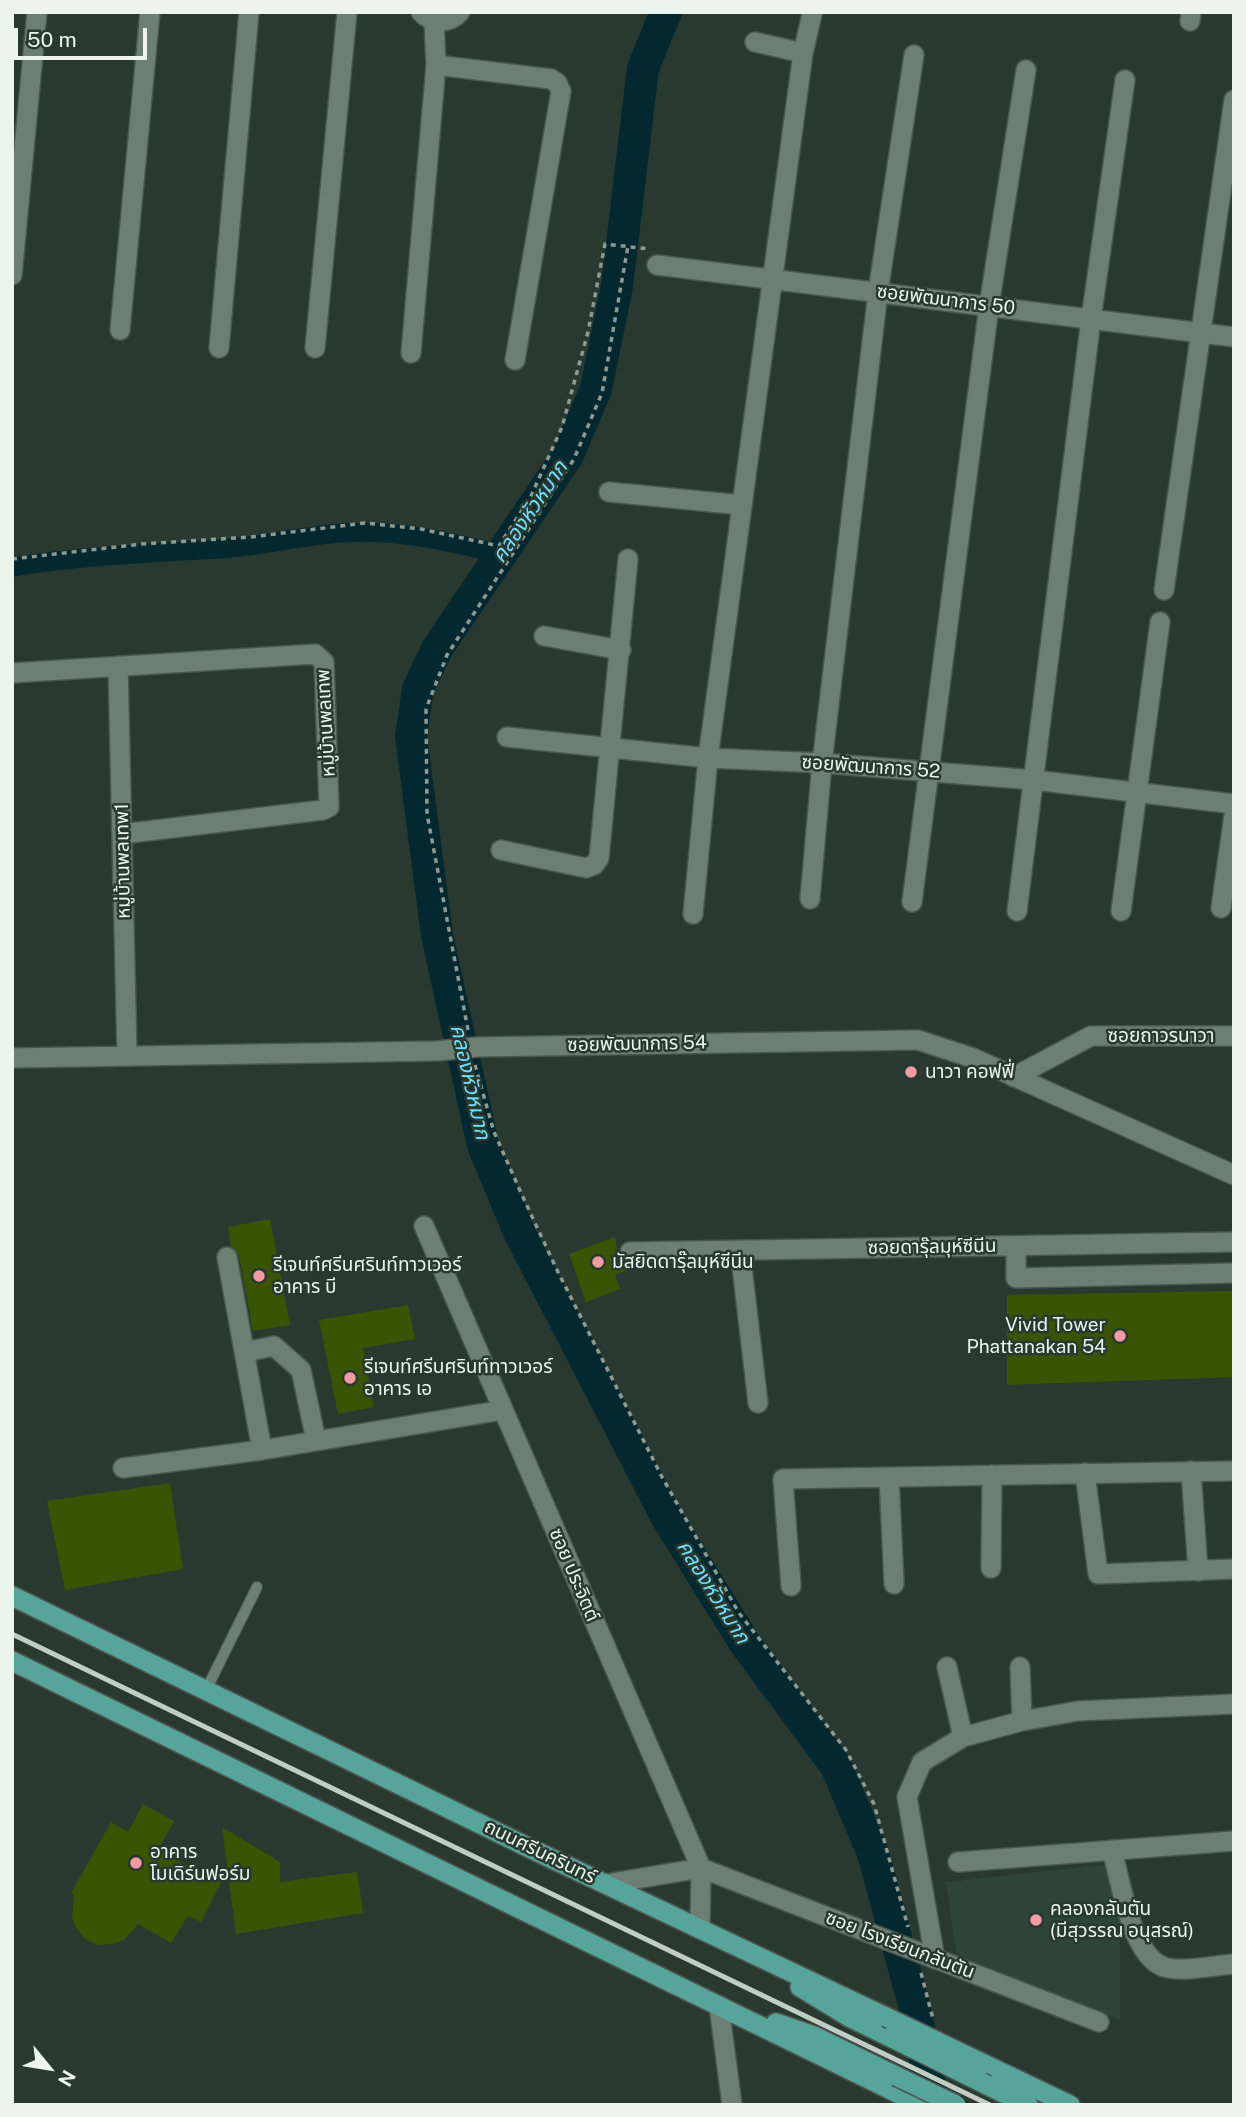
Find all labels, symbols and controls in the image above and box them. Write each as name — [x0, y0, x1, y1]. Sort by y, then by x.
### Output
scale bar — [18, 14, 150, 58]
text: 50 m — [27, 27, 77, 52]
street label: ซอยพัฒนาการ 50 — [875, 280, 1017, 320]
water label: คลองหัวหมาก — [487, 456, 573, 568]
street label: หมู่บ้านพลเทพ — [312, 668, 340, 778]
street label: ซอยพัฒนาการ 52 — [801, 751, 941, 783]
street label: หมู่บ้านพลเทพ1 — [111, 803, 135, 919]
water label: คลองหัวหมาก — [445, 1022, 495, 1142]
street label: ซอยถาวรนาวา — [1108, 1025, 1214, 1047]
street label: ซอยพัฒนาการ 54 — [567, 1031, 707, 1057]
place label: นาวา คอฟฟี่ — [925, 1061, 1015, 1083]
marker: นาวา คอฟฟี่ — [903, 1064, 919, 1080]
street label: ซอยดารุ๊ลมุห์ซีนีน — [867, 1234, 997, 1260]
place label: มัสยิดดารุ๊ลมุห์ซีนีน — [612, 1251, 754, 1273]
place label: รีเจนท์ศรีนศรินท์ทาวเวอร์ อาคาร บี — [273, 1254, 461, 1298]
marker: มัสยิดดารุ๊ลมุห์ซีนีน — [590, 1254, 606, 1270]
marker: รีเจนท์ศรีนศรินท์ทาวเวอร์ อาคาร บี — [251, 1268, 267, 1284]
place label: Vivid Tower Phattanakan 54 — [967, 1314, 1106, 1358]
marker: Vivid Tower Phattanakan 54 — [1112, 1328, 1128, 1344]
place label: รีเจนท์ศรีนศรินท์ทาวเวอร์ อาคาร เอ — [364, 1356, 552, 1400]
marker: รีเจนท์ศรีนศรินท์ทาวเวอร์ อาคาร เอ — [342, 1370, 358, 1386]
street label: ซอย ประจิตต์ — [544, 1525, 604, 1625]
water label: คลองหัวหมาก — [671, 1536, 755, 1648]
street label: ถนนศรีนครินทร์ — [481, 1815, 599, 1889]
place label: อาคาร โมเดิร์นฟอร์ม — [150, 1841, 250, 1885]
marker: อาคาร โมเดิร์นฟอร์ม — [128, 1855, 144, 1871]
place label: คลองกลันตัน (มีสุวรรณ อนุสรณ์) — [1050, 1898, 1194, 1942]
street label: ซอย โรงเรียนกลันตัน — [822, 1906, 978, 1984]
marker: คลองกลันตัน (มีสุวรรณ อนุสรณ์) — [1028, 1912, 1044, 1928]
north arrow — [14, 2033, 84, 2103]
text: N — [54, 2067, 80, 2090]

